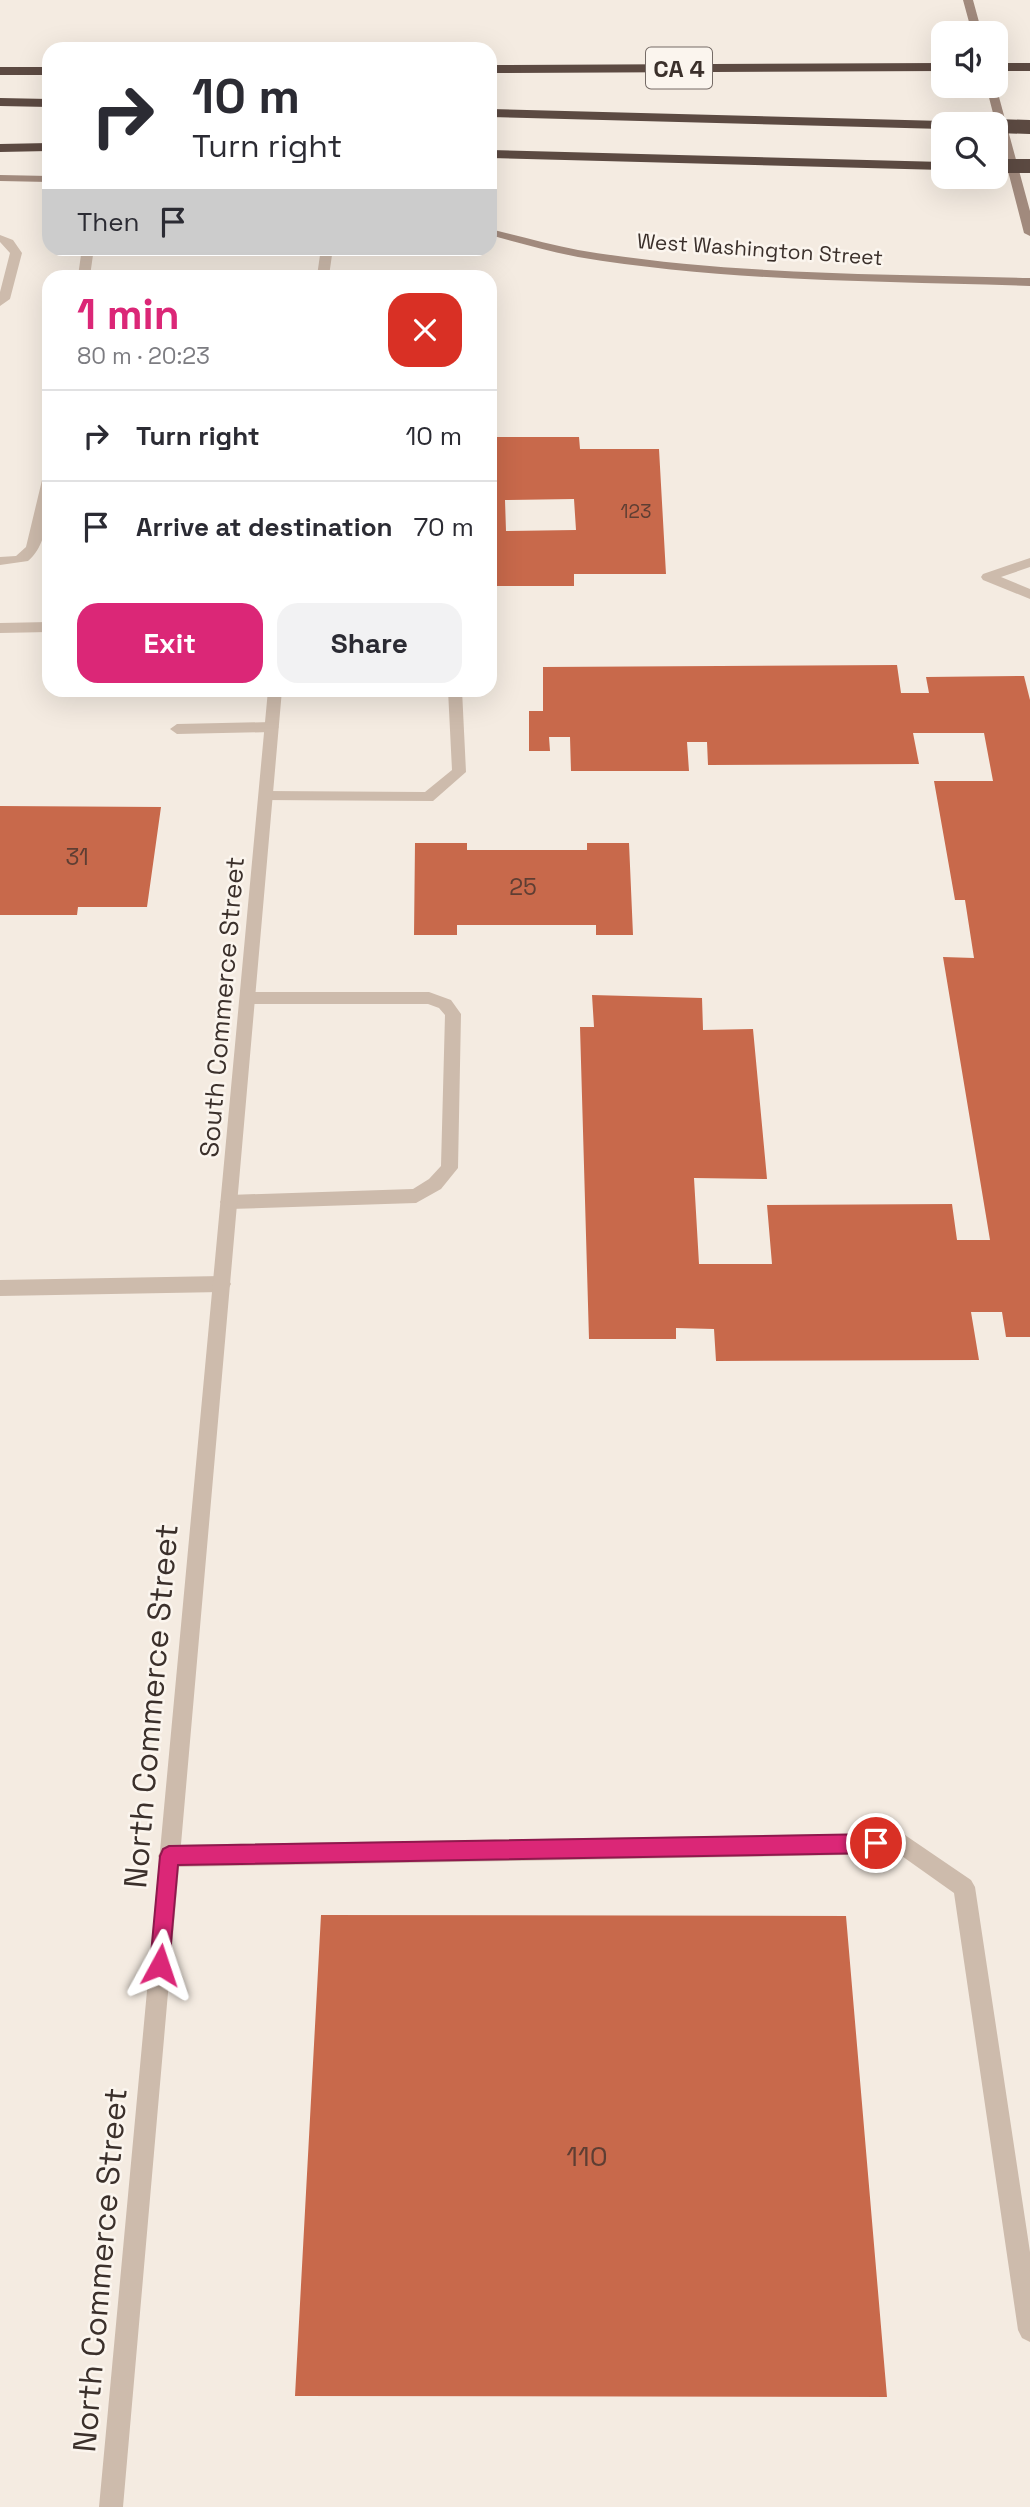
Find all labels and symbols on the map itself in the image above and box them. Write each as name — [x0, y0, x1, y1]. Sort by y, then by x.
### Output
road number: CA 4 — [646, 47, 712, 88]
street label: West Washington Street — [636, 227, 884, 271]
house number: 123 — [621, 499, 651, 524]
house number: 31 — [65, 842, 89, 872]
street label: South Commerce Street — [192, 855, 252, 1159]
house number: 25 — [509, 872, 537, 902]
street label: North Commerce Street — [115, 1522, 187, 1890]
pin — [846, 1813, 906, 1873]
position arrow — [123, 1928, 197, 2002]
street label: North Commerce Street — [64, 2086, 136, 2454]
house number: 110 — [566, 2138, 608, 2174]

